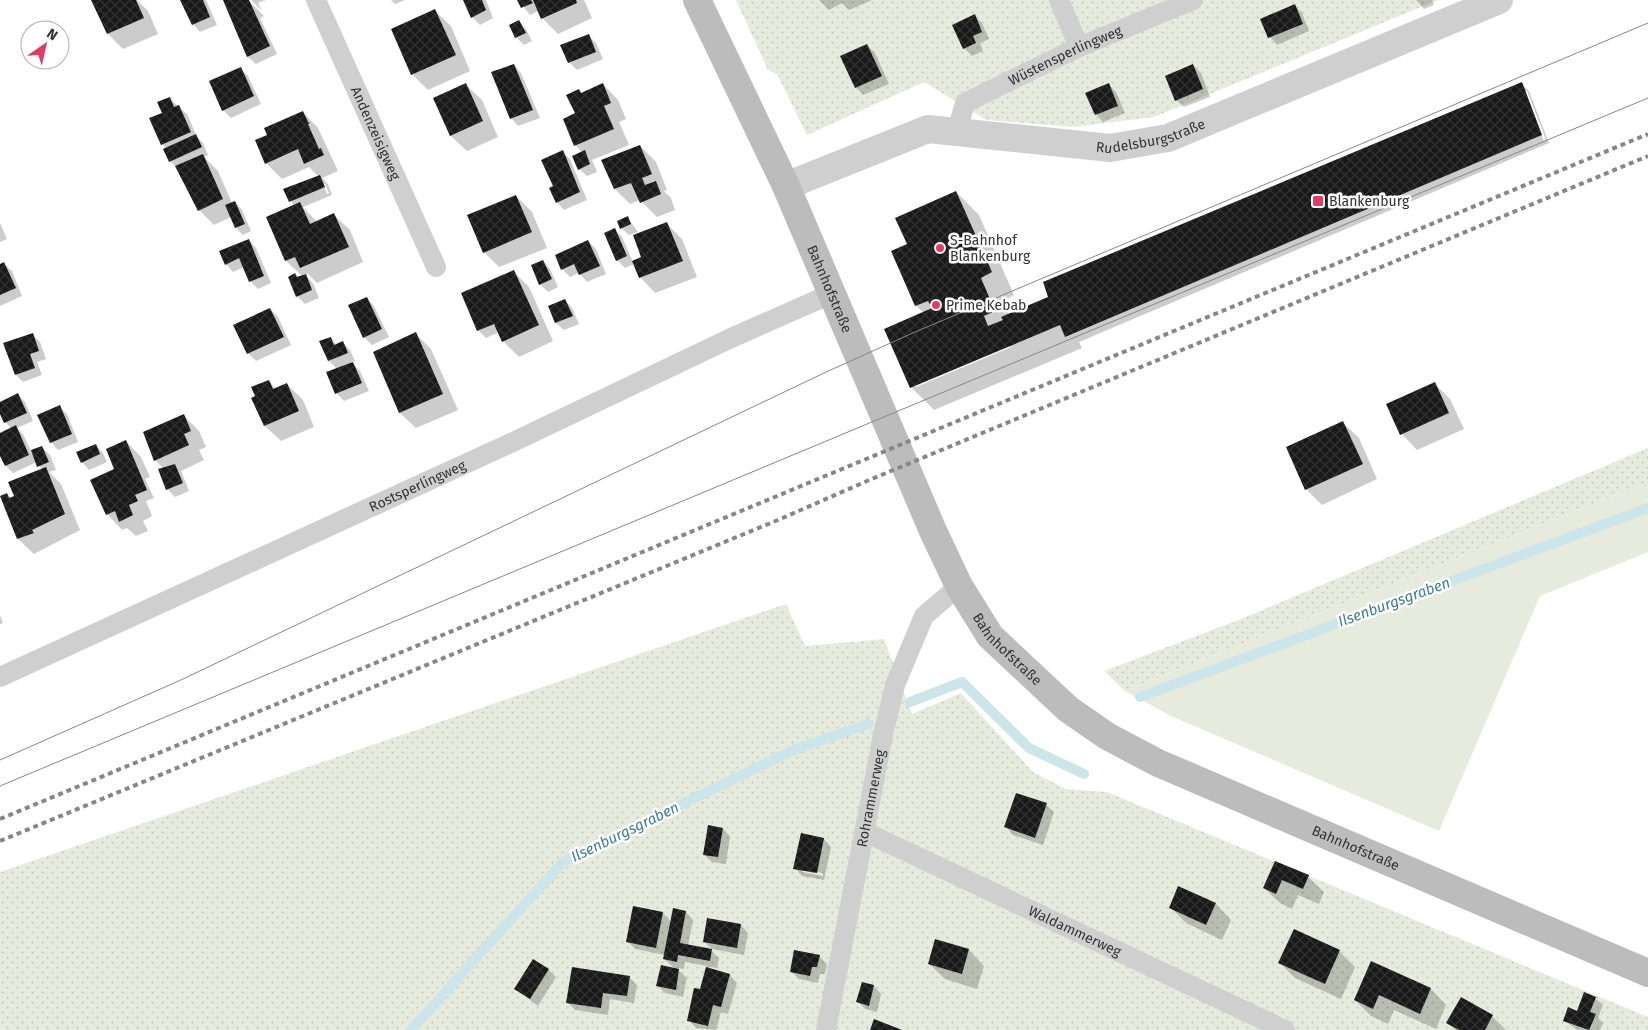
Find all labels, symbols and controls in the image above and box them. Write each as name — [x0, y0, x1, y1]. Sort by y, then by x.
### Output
north arrow — [20, 20, 70, 70]
street label: Wüstensperlingweg — [1005, 22, 1125, 89]
text: N — [43, 25, 61, 44]
street label: Andenzeisigweg — [347, 84, 405, 183]
street label: Rudelsburgstraße — [1095, 115, 1208, 157]
place label: Blankenburg — [1329, 193, 1410, 210]
marker: Blankenburg — [1311, 194, 1325, 208]
place label: S-Bahnhof Blankenburg — [950, 232, 1031, 265]
street label: Bahnhofstraße — [804, 242, 856, 335]
marker: S-Bahnhof Blankenburg — [934, 242, 946, 254]
place label: Prime Kebab — [946, 297, 1026, 314]
marker: Prime Kebab — [930, 299, 942, 311]
street label: Rostsperlingweg — [366, 456, 469, 515]
water label: Ilsenburgsgraben — [1336, 573, 1452, 631]
street label: Bahnhofstraße — [969, 610, 1045, 689]
street label: Rohrammerweg — [853, 747, 889, 849]
water label: Ilsenburgsgraben — [568, 798, 682, 866]
street label: Bahnhofstraße — [1309, 821, 1402, 874]
street label: Waldammerweg — [1026, 902, 1125, 960]

